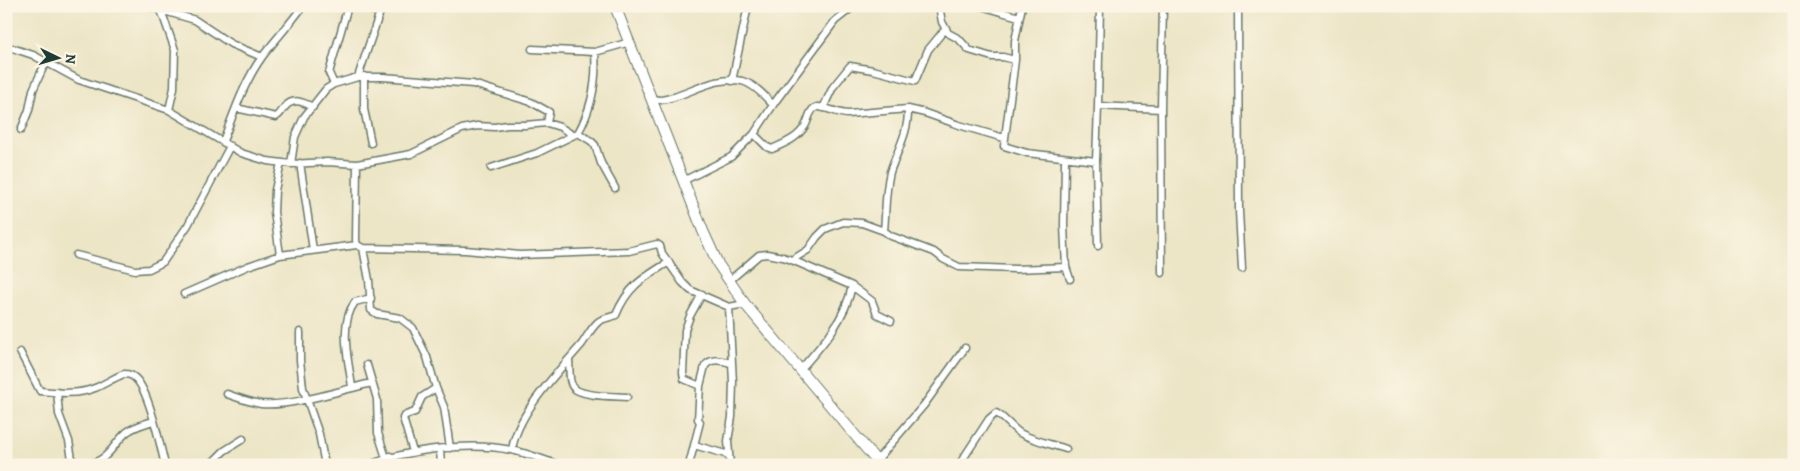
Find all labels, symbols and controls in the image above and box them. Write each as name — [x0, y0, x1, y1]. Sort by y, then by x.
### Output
north arrow — [32, 32, 82, 82]
text: N — [61, 53, 80, 65]

